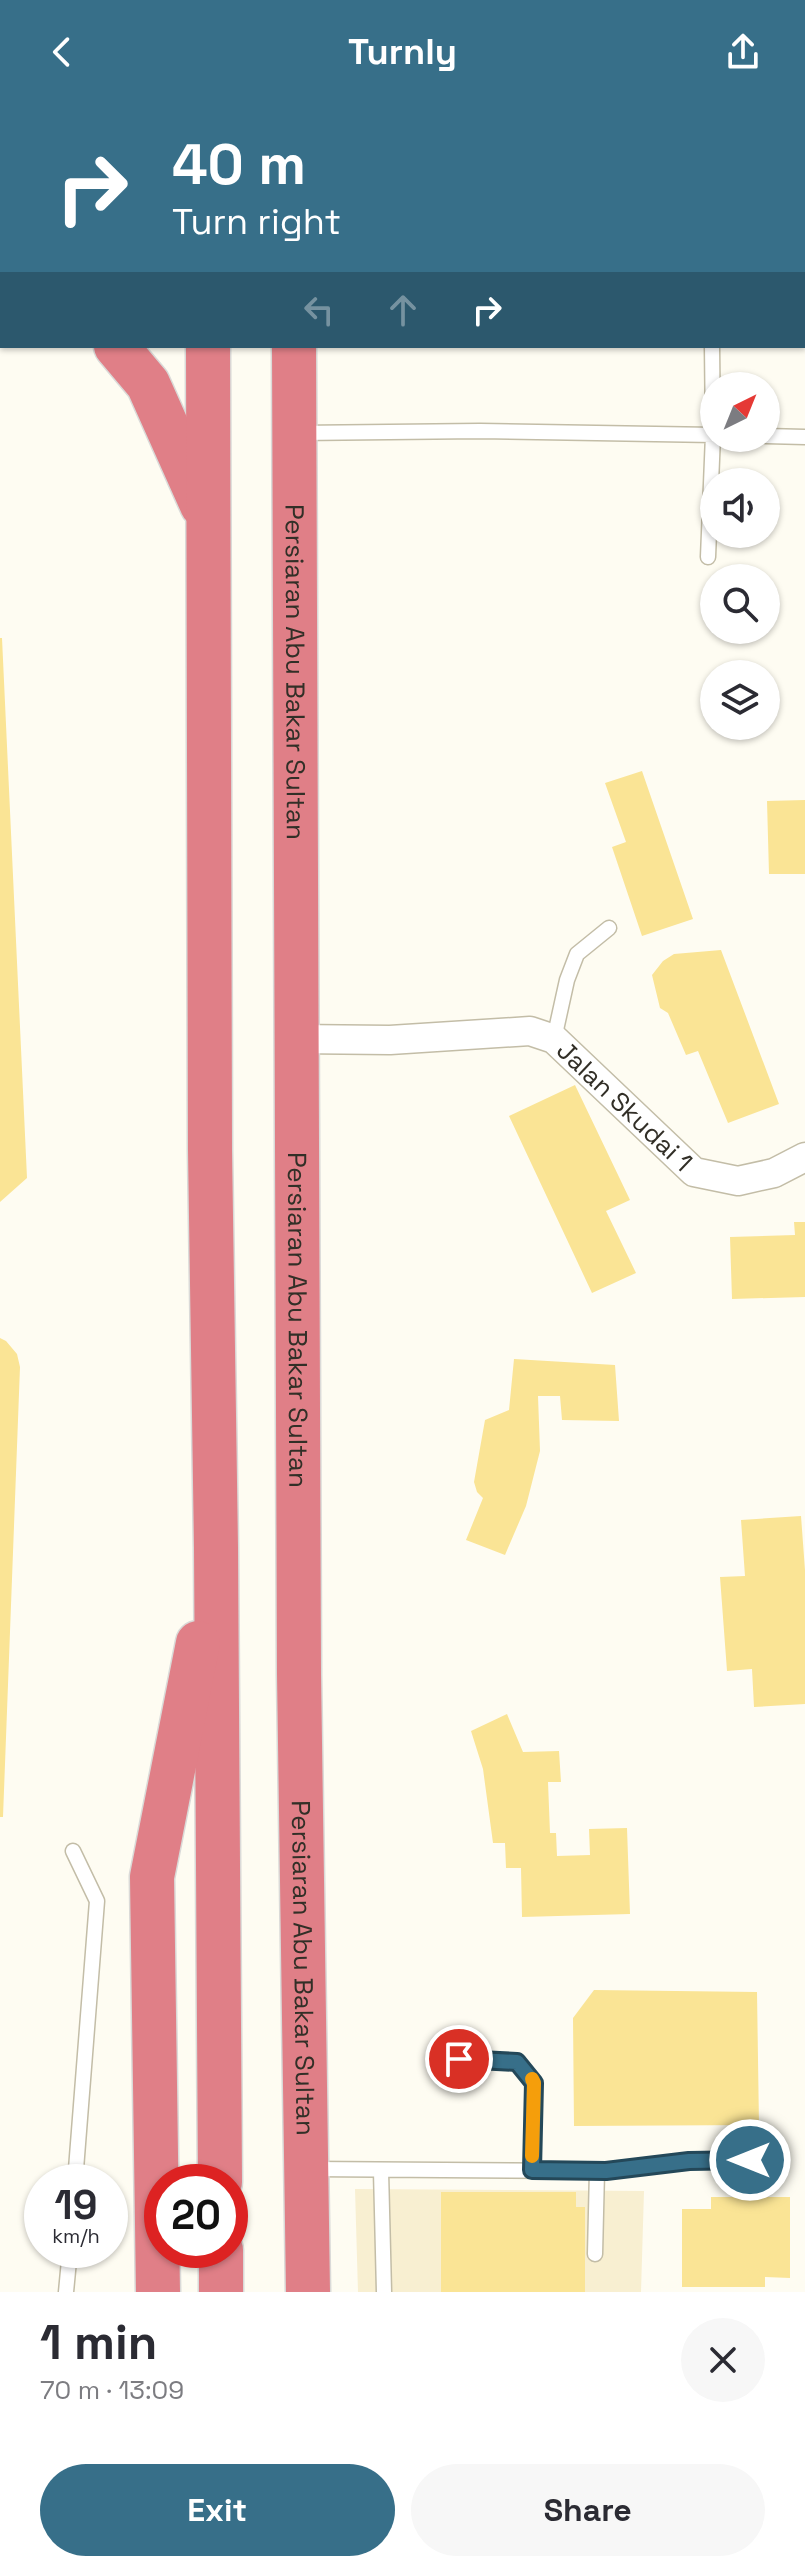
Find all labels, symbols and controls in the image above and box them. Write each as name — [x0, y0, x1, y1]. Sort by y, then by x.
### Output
text: Turnly — [348, 29, 457, 75]
icon: back — [40, 30, 84, 74]
icon: share — [721, 30, 765, 74]
text: 40 m — [172, 129, 306, 200]
icon: right — [40, 136, 144, 240]
text: Turn right — [172, 199, 341, 245]
icon: left — [297, 288, 341, 332]
icon: ahead — [381, 288, 425, 332]
icon: right — [465, 288, 509, 332]
north arrow — [700, 372, 780, 452]
map controls — [700, 372, 780, 740]
button: sound — [700, 468, 780, 548]
street label: Persiaran Abu Bakar Sultan — [278, 504, 313, 840]
button: search — [700, 564, 780, 644]
button: layers — [700, 660, 780, 740]
street label: Jalan Skudai 1 — [549, 1033, 700, 1179]
street label: Persiaran Abu Bakar Sultan — [280, 1152, 315, 1488]
street label: Persiaran Abu Bakar Sultan — [284, 1800, 323, 2136]
pin — [425, 2025, 493, 2093]
icon: arrive — [437, 2037, 481, 2081]
position arrow — [708, 2118, 792, 2202]
speed limit sign: 20 — [144, 2164, 248, 2268]
text: 19 — [55, 2180, 97, 2231]
text: km/h — [52, 2223, 100, 2249]
text: 1 min — [40, 2312, 157, 2373]
button: close — [681, 2318, 765, 2402]
text: 70 m · 13:09 — [40, 2373, 184, 2407]
button: Exit — [40, 2464, 395, 2556]
button: Share — [411, 2464, 765, 2556]

